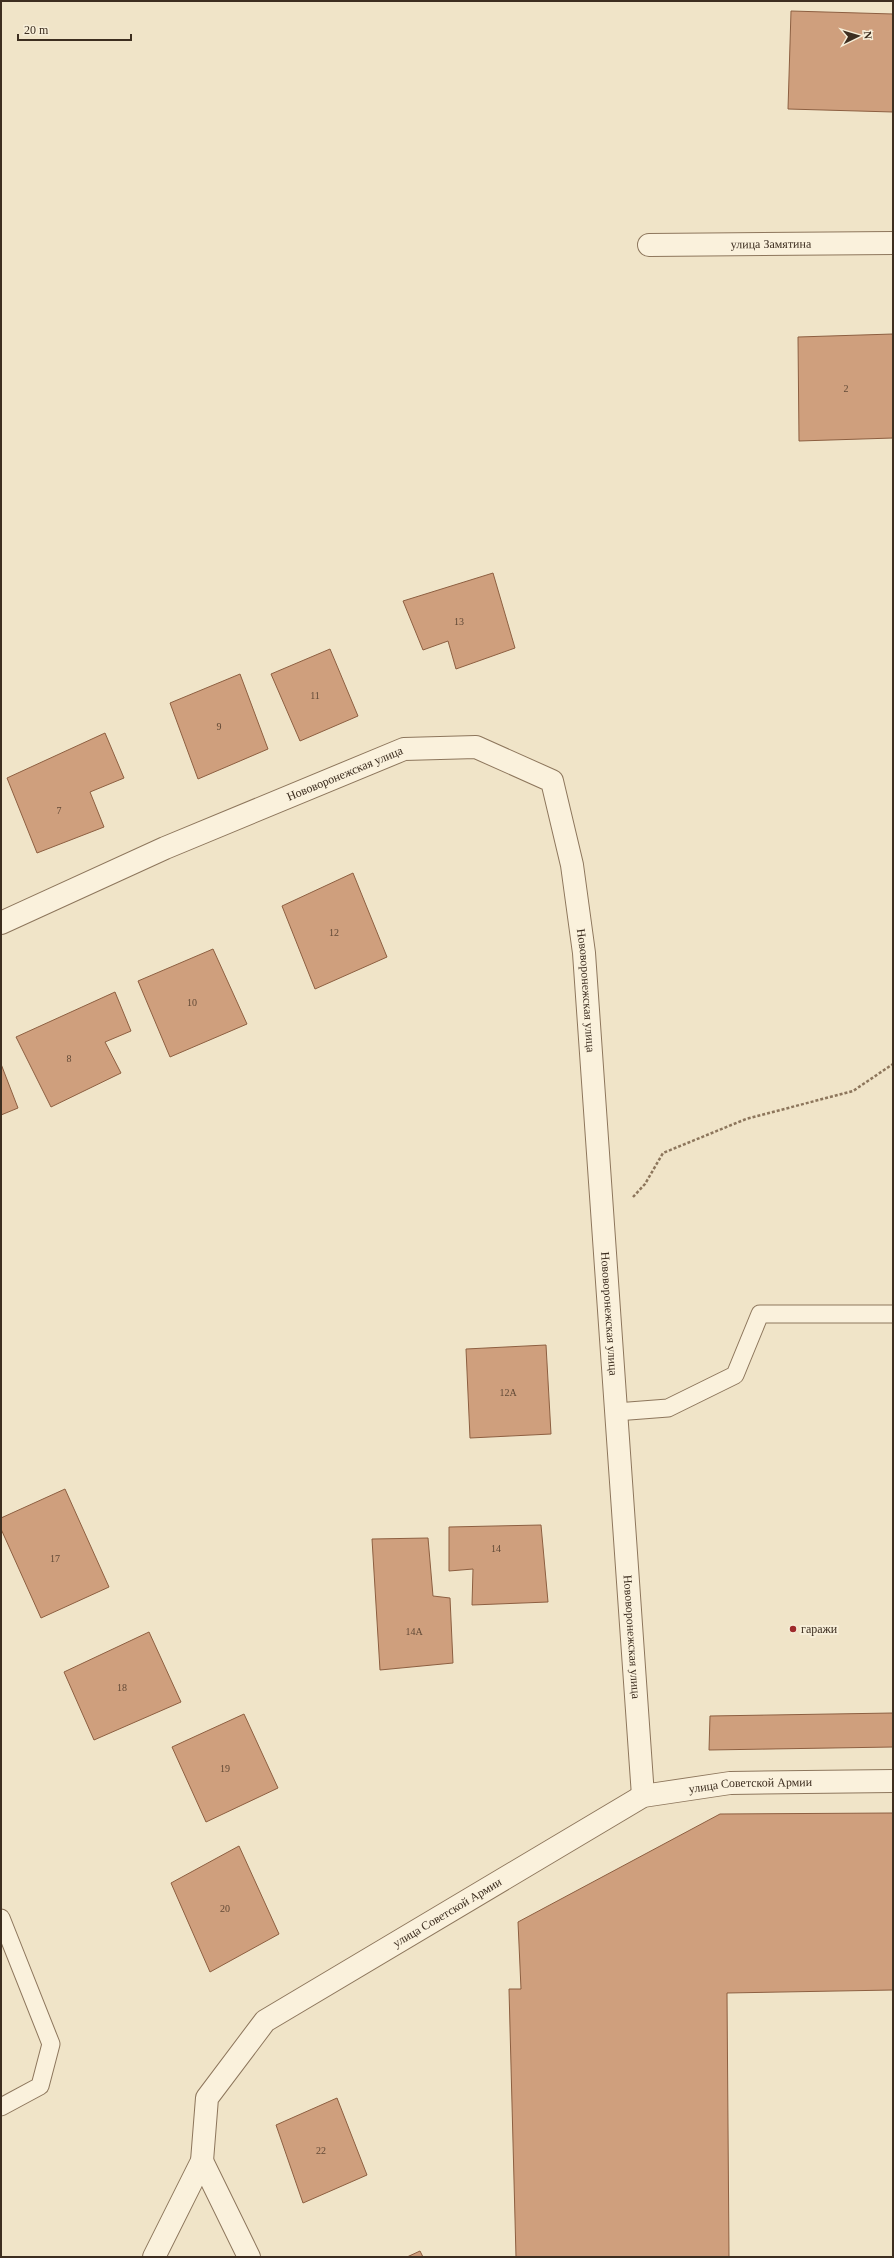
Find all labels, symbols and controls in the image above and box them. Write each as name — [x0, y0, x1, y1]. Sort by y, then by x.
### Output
scale bar — [18, 16, 131, 42]
north arrow — [838, 16, 878, 56]
text: 20 m — [24, 23, 49, 37]
text: N — [862, 31, 874, 40]
street label: улица Замятина — [731, 237, 812, 251]
house number: 2 — [844, 383, 849, 394]
house number: 13 — [454, 616, 464, 627]
house number: 11 — [310, 690, 320, 701]
house number: 9 — [217, 721, 222, 732]
street label: Нововоронежская улица — [285, 743, 406, 804]
house number: 7 — [57, 805, 62, 816]
house number: 12 — [329, 927, 339, 938]
street label: Нововоронежская улица — [574, 928, 598, 1054]
house number: 10 — [187, 997, 197, 1008]
house number: 8 — [67, 1053, 72, 1064]
street label: Нововоронежская улица — [598, 1251, 621, 1377]
house number: 12А — [499, 1387, 517, 1398]
house number: 14 — [491, 1543, 501, 1554]
house number: 17 — [50, 1553, 60, 1564]
street label: Нововоронежская улица — [621, 1574, 643, 1700]
place label: гаражи — [801, 1622, 838, 1636]
marker: гаражи — [788, 1624, 798, 1634]
house number: 14А — [405, 1626, 423, 1637]
house number: 18 — [117, 1682, 127, 1693]
house number: 19 — [220, 1763, 230, 1774]
street label: улица Советской Армии — [688, 1775, 813, 1796]
street label: улица Советской Армии — [390, 1875, 505, 1950]
house number: 20 — [220, 1903, 230, 1914]
house number: 22 — [316, 2145, 326, 2156]

